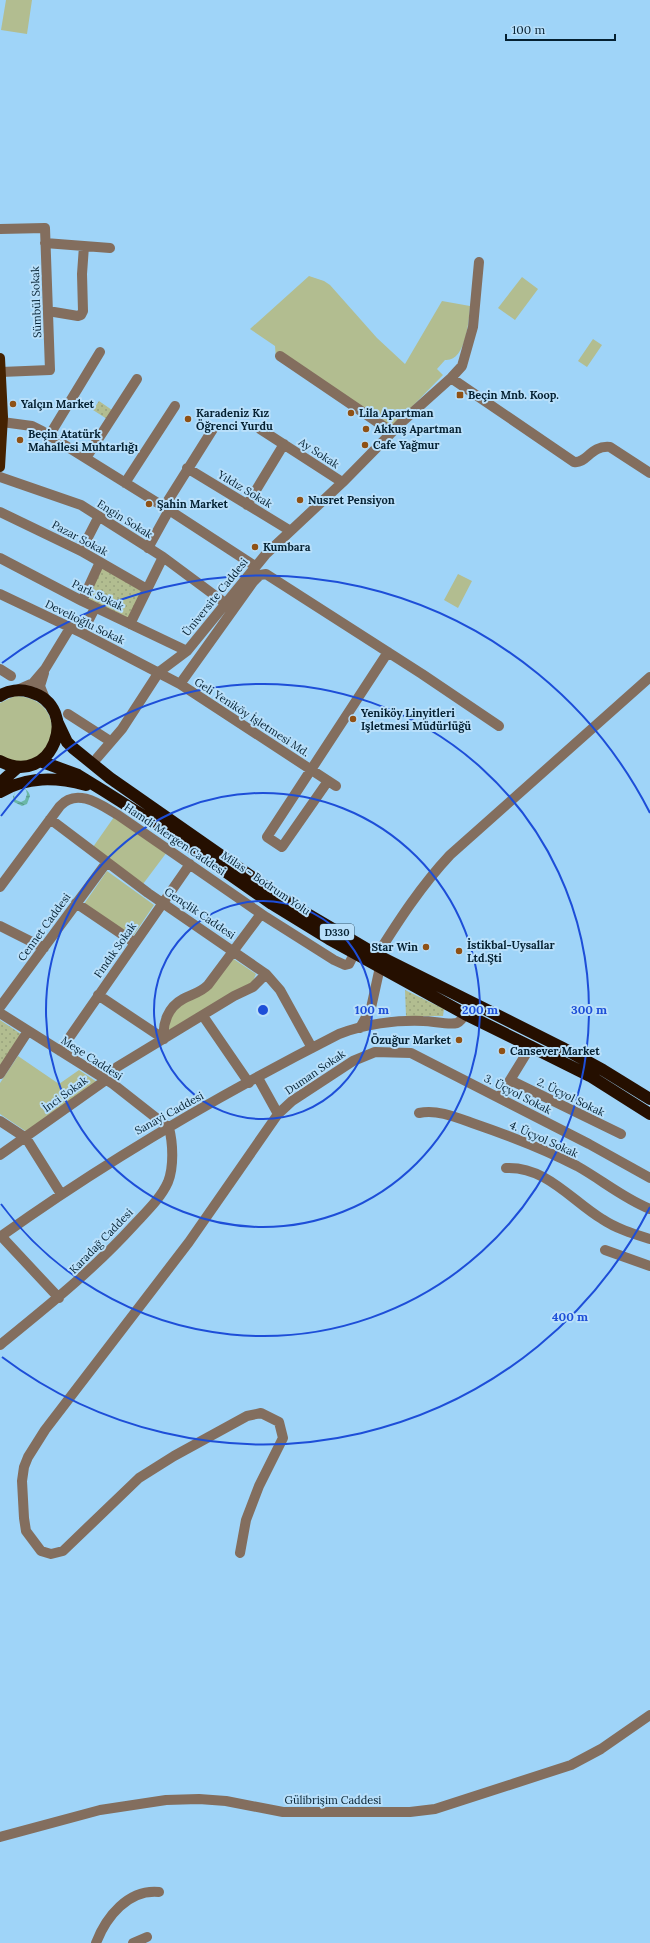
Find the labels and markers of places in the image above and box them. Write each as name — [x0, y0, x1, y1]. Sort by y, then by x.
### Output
place label: Beçin Mnb. Koop. — [468, 388, 559, 402]
marker: Beçin Mnb. Koop. — [455, 390, 465, 400]
place label: Yalçın Market — [21, 397, 95, 411]
marker: Yalçın Market — [8, 399, 18, 409]
place label: Karadeniz Kız Öğrenci Yurdu — [196, 406, 273, 433]
place label: Lila Apartman — [359, 406, 434, 420]
marker: Lila Apartman — [346, 408, 356, 418]
marker: Karadeniz Kız Öğrenci Yurdu — [183, 414, 193, 424]
place label: Akkuş Apartman — [374, 422, 462, 436]
marker: Akkuş Apartman — [361, 424, 371, 434]
place label: Beçin Atatürk Mahallesi Muhtarlığı — [28, 427, 138, 454]
marker: Beçin Atatürk Mahallesi Muhtarlığı — [15, 435, 25, 445]
place label: Cafe Yağmur — [373, 438, 440, 452]
marker: Cafe Yağmur — [360, 440, 370, 450]
place label: Nusret Pensiyon — [308, 493, 395, 507]
marker: Nusret Pensiyon — [295, 495, 305, 505]
place label: Şahin Market — [157, 497, 228, 511]
marker: Şahin Market — [144, 499, 154, 509]
place label: Kumbara — [263, 540, 311, 554]
marker: Kumbara — [250, 542, 260, 552]
place label: Yeniköy Linyitleri Işletmesi Müdürlüğü — [361, 706, 471, 733]
marker: Yeniköy Linyitleri Işletmesi Müdürlüğü — [348, 714, 358, 724]
place label: İstikbal-Uysallar Ltd.Şti — [467, 938, 555, 965]
place label: Star Win — [372, 940, 418, 954]
marker: Star Win — [421, 942, 431, 952]
marker: İstikbal-Uysallar Ltd.Şti — [454, 946, 464, 956]
centre of rings — [256, 1003, 270, 1017]
place label: Özuğur Market — [371, 1033, 451, 1047]
marker: Özuğur Market — [454, 1035, 464, 1045]
place label: Cansever Market — [510, 1044, 600, 1058]
marker: Cansever Market — [497, 1046, 507, 1056]

